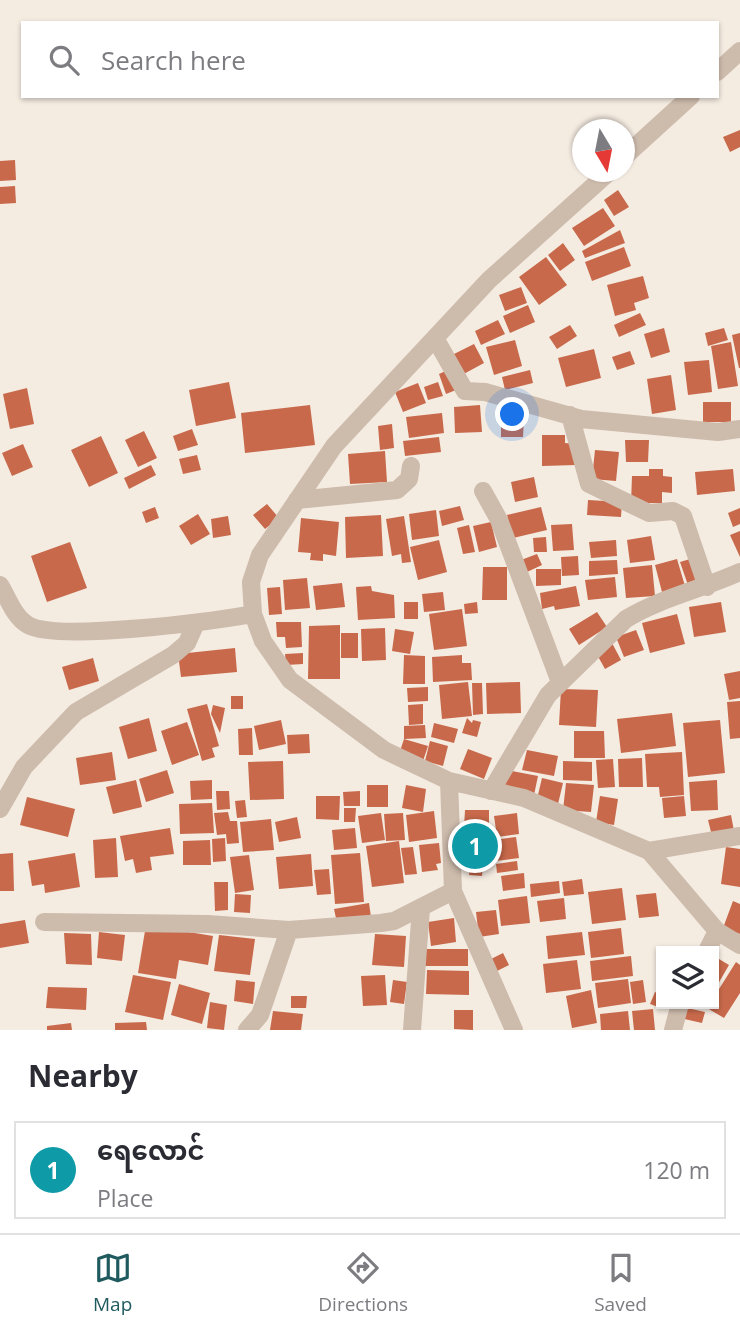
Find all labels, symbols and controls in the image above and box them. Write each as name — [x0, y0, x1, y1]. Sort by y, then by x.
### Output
search box — [21, 21, 719, 98]
icon: search — [45, 41, 83, 79]
text: Search here — [101, 42, 246, 78]
north arrow — [572, 119, 635, 182]
your location — [495, 397, 529, 431]
pin: 1 — [452, 820, 498, 872]
map controls — [656, 946, 719, 1009]
button: layers — [656, 946, 719, 1009]
text: Nearby — [28, 1055, 138, 1096]
text: ရေလောင် — [97, 1132, 205, 1168]
text: 1 — [46, 1154, 60, 1186]
text: 120 m — [643, 1154, 710, 1186]
text: Place — [97, 1182, 153, 1214]
tab: Map — [93, 1249, 132, 1317]
tab: Directions — [318, 1249, 408, 1317]
tab: Saved — [594, 1249, 647, 1317]

